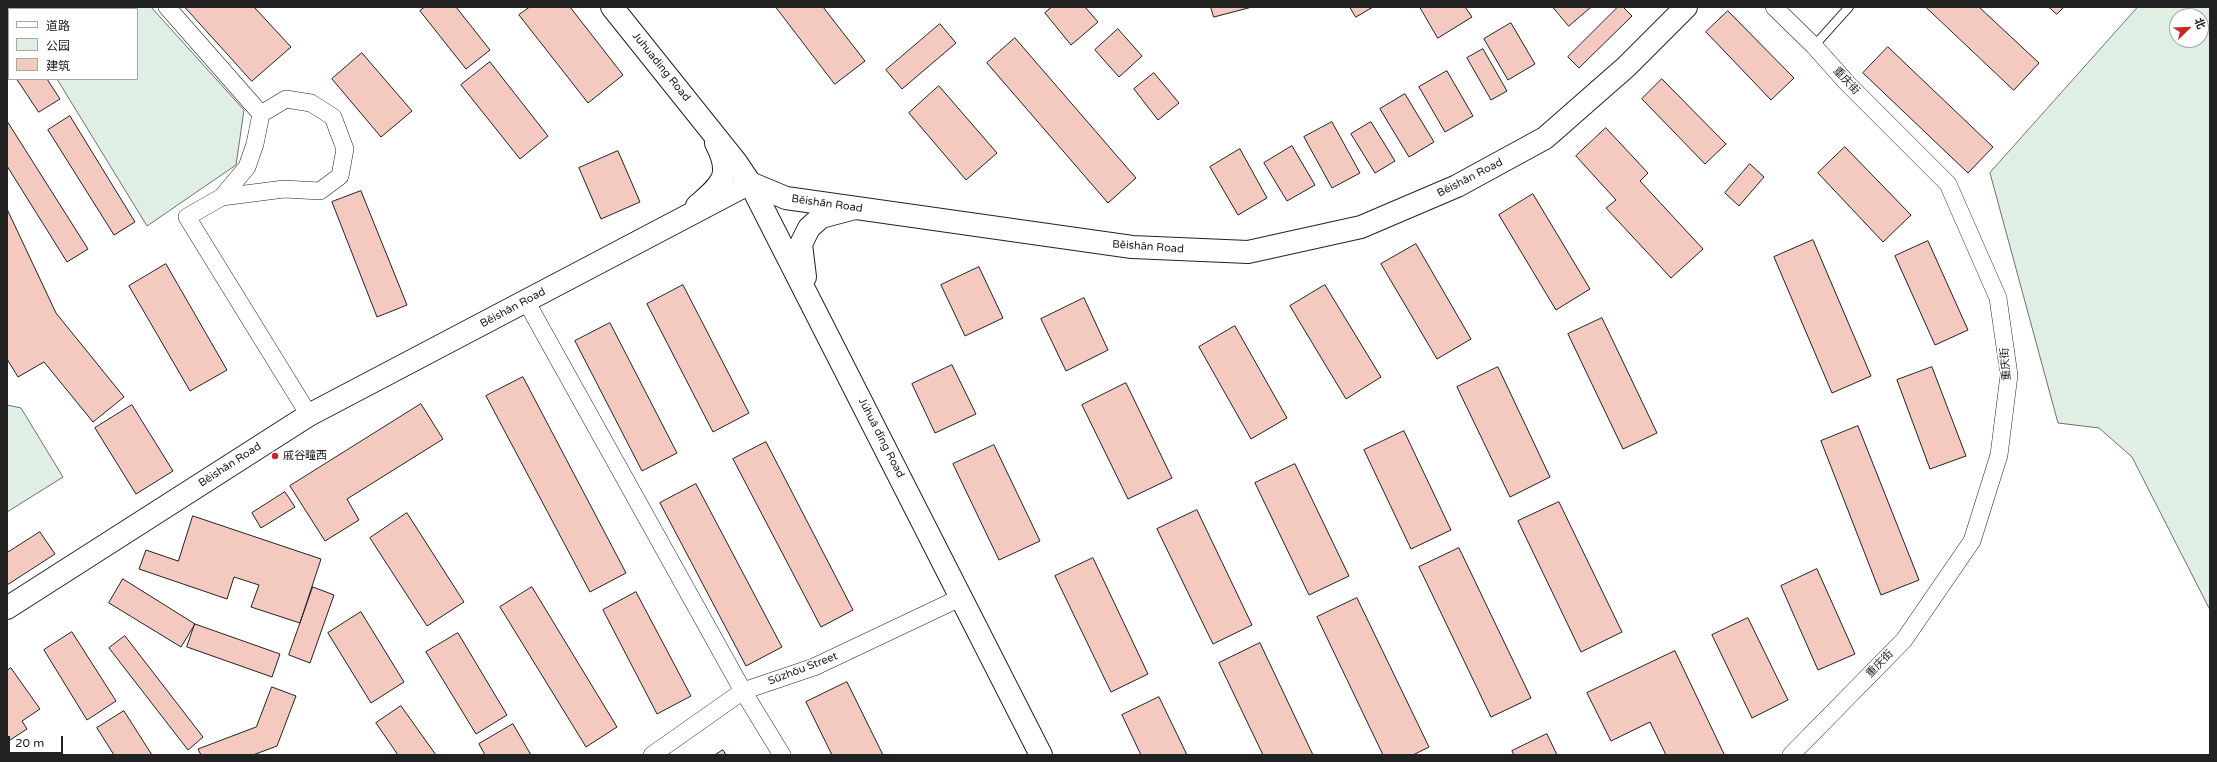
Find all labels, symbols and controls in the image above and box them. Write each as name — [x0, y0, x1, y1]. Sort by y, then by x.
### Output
legend — [8, 8, 138, 80]
north arrow — [2169, 8, 2209, 48]
text: 北 — [2191, 16, 2208, 31]
text: 道路 — [46, 19, 70, 33]
street label: Juhuading Road — [629, 30, 693, 104]
text: 公园 — [46, 39, 70, 53]
text: 建筑 — [46, 59, 70, 73]
street label: 重庆街 — [1830, 64, 1862, 98]
street label: Běishān Road — [1435, 156, 1505, 200]
street label: Běishān Road — [790, 192, 864, 216]
street label: Běishān Road — [1112, 238, 1184, 256]
street label: Běishān Road — [478, 285, 548, 331]
street label: 重庆街 — [1998, 347, 2014, 381]
street label: Júhuā dǐng Road — [855, 396, 907, 480]
street label: Běishān Road — [196, 440, 264, 490]
place label: 戚谷疃西 — [283, 449, 327, 463]
marker: 戚谷疃西 — [270, 451, 280, 461]
street label: 重庆街 — [1864, 648, 1896, 680]
street label: Sūzhōu Street — [766, 650, 840, 688]
scale bar — [10, 728, 65, 754]
text: 20 m — [15, 736, 44, 750]

